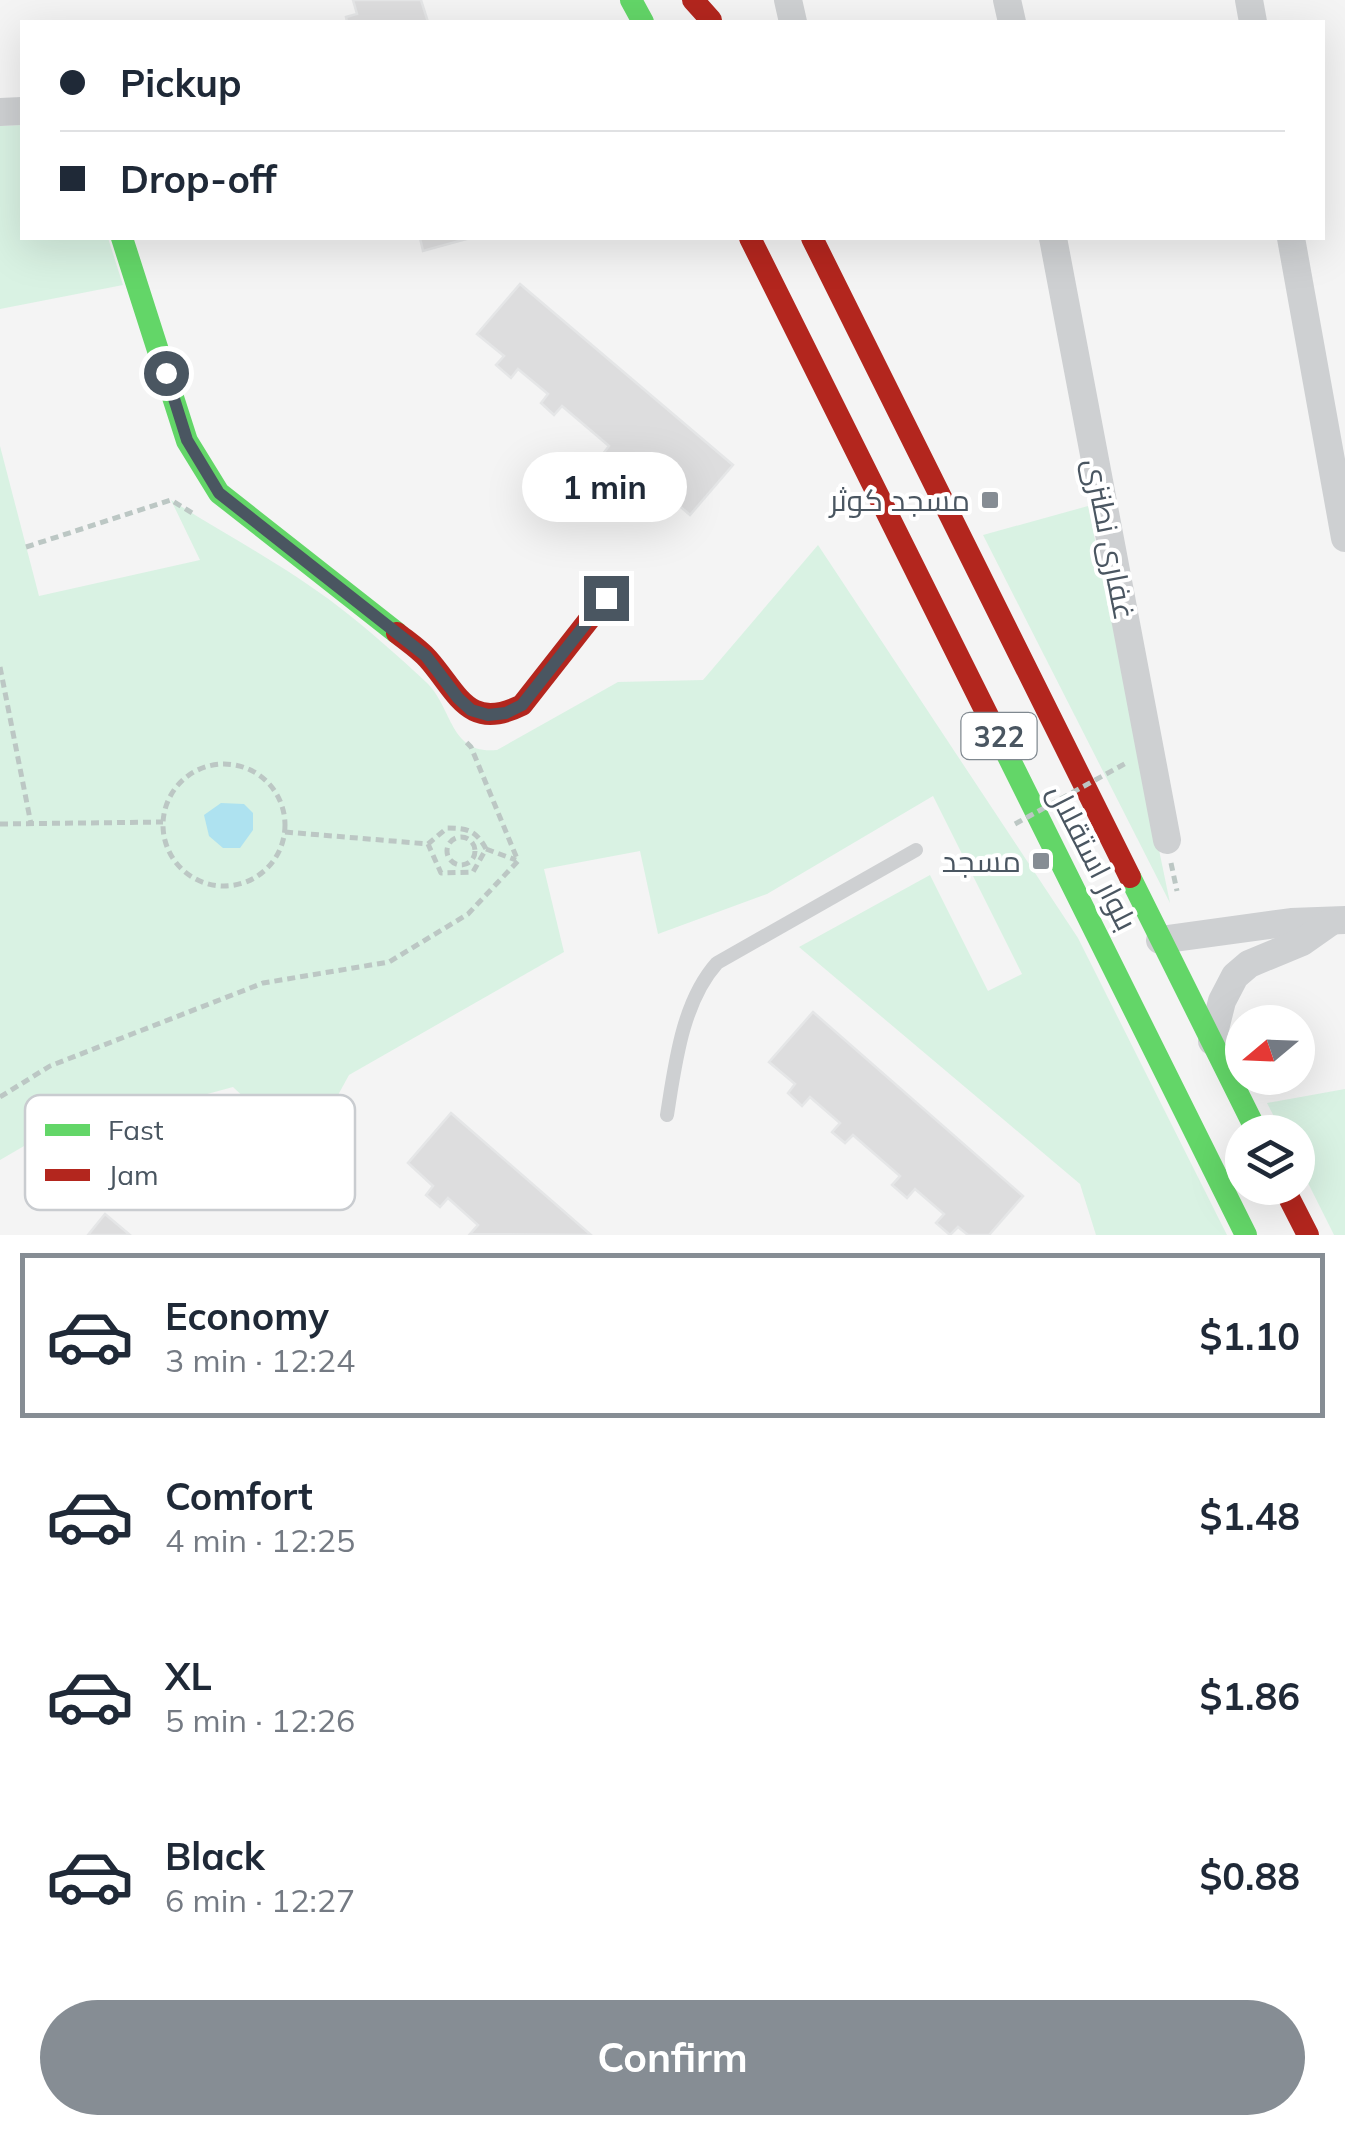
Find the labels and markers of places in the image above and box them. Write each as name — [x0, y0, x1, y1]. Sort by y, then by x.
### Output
place label: مسجد کوثر — [828, 481, 970, 519]
marker: مسجد کوثر — [979, 489, 1001, 511]
place label: مسجد — [942, 842, 1021, 880]
marker: مسجد — [1030, 850, 1052, 872]

